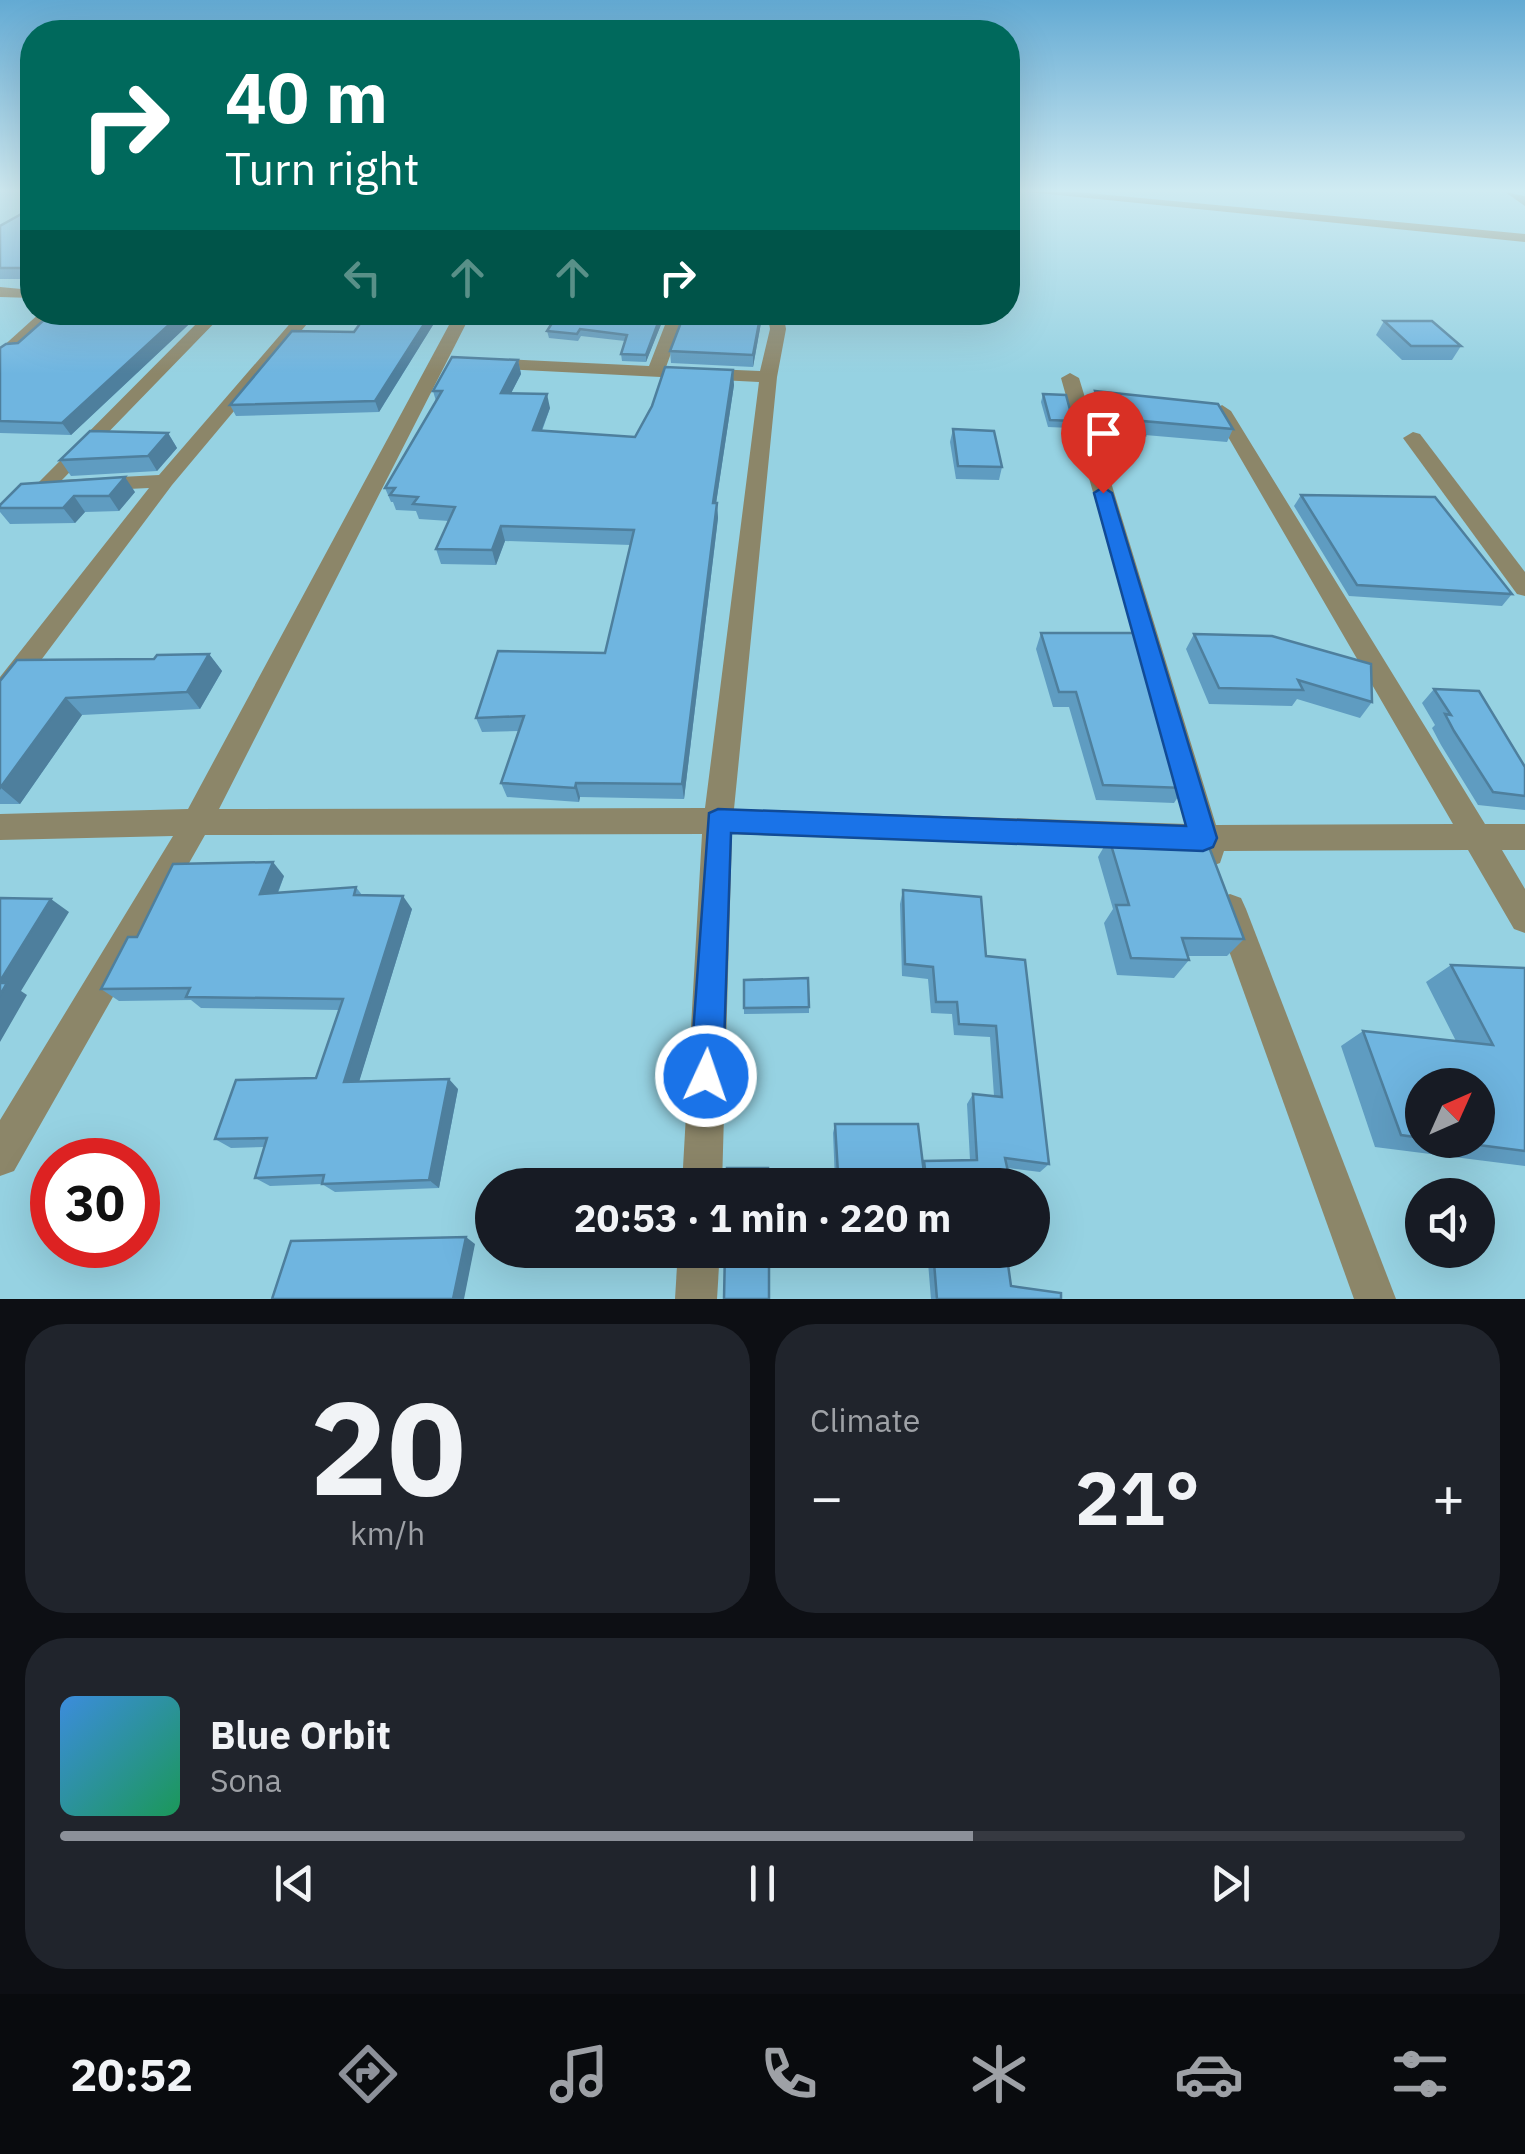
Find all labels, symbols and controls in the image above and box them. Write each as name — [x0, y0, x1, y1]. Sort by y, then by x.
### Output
text: 40 m — [225, 51, 388, 142]
icon: right — [60, 60, 190, 190]
text: Turn right — [225, 139, 420, 197]
icon: left — [335, 250, 390, 305]
icon: ahead — [440, 250, 495, 305]
icon: ahead — [545, 250, 600, 305]
icon: right — [650, 250, 705, 305]
pin — [1061, 391, 1146, 494]
icon: arrive — [1076, 406, 1131, 461]
position arrow — [654, 1024, 758, 1128]
north arrow — [1405, 1068, 1495, 1158]
map controls — [1405, 1068, 1495, 1268]
speed limit sign: 30 — [30, 1138, 160, 1268]
button: sound — [1405, 1178, 1495, 1268]
text: 20:53 · 1 min · 220 m — [574, 1193, 951, 1242]
text: 20 — [309, 1362, 466, 1531]
text: Climate — [810, 1399, 920, 1441]
text: 21° — [1075, 1448, 1200, 1546]
text: − — [810, 1461, 843, 1532]
text: + — [1432, 1461, 1465, 1532]
text: km/h — [350, 1512, 425, 1554]
text: Blue Orbit — [210, 1710, 391, 1759]
text: Sona — [210, 1759, 282, 1801]
icon: previous — [267, 1856, 322, 1911]
icon: pause — [735, 1856, 790, 1911]
icon: next — [1203, 1856, 1258, 1911]
icon: directions — [333, 2039, 403, 2109]
icon: music — [544, 2039, 614, 2109]
icon: phone — [754, 2039, 824, 2109]
icon: climate — [964, 2039, 1034, 2109]
icon: car — [1174, 2039, 1244, 2109]
icon: filters — [1385, 2039, 1455, 2109]
text: 20:52 — [70, 2045, 193, 2103]

